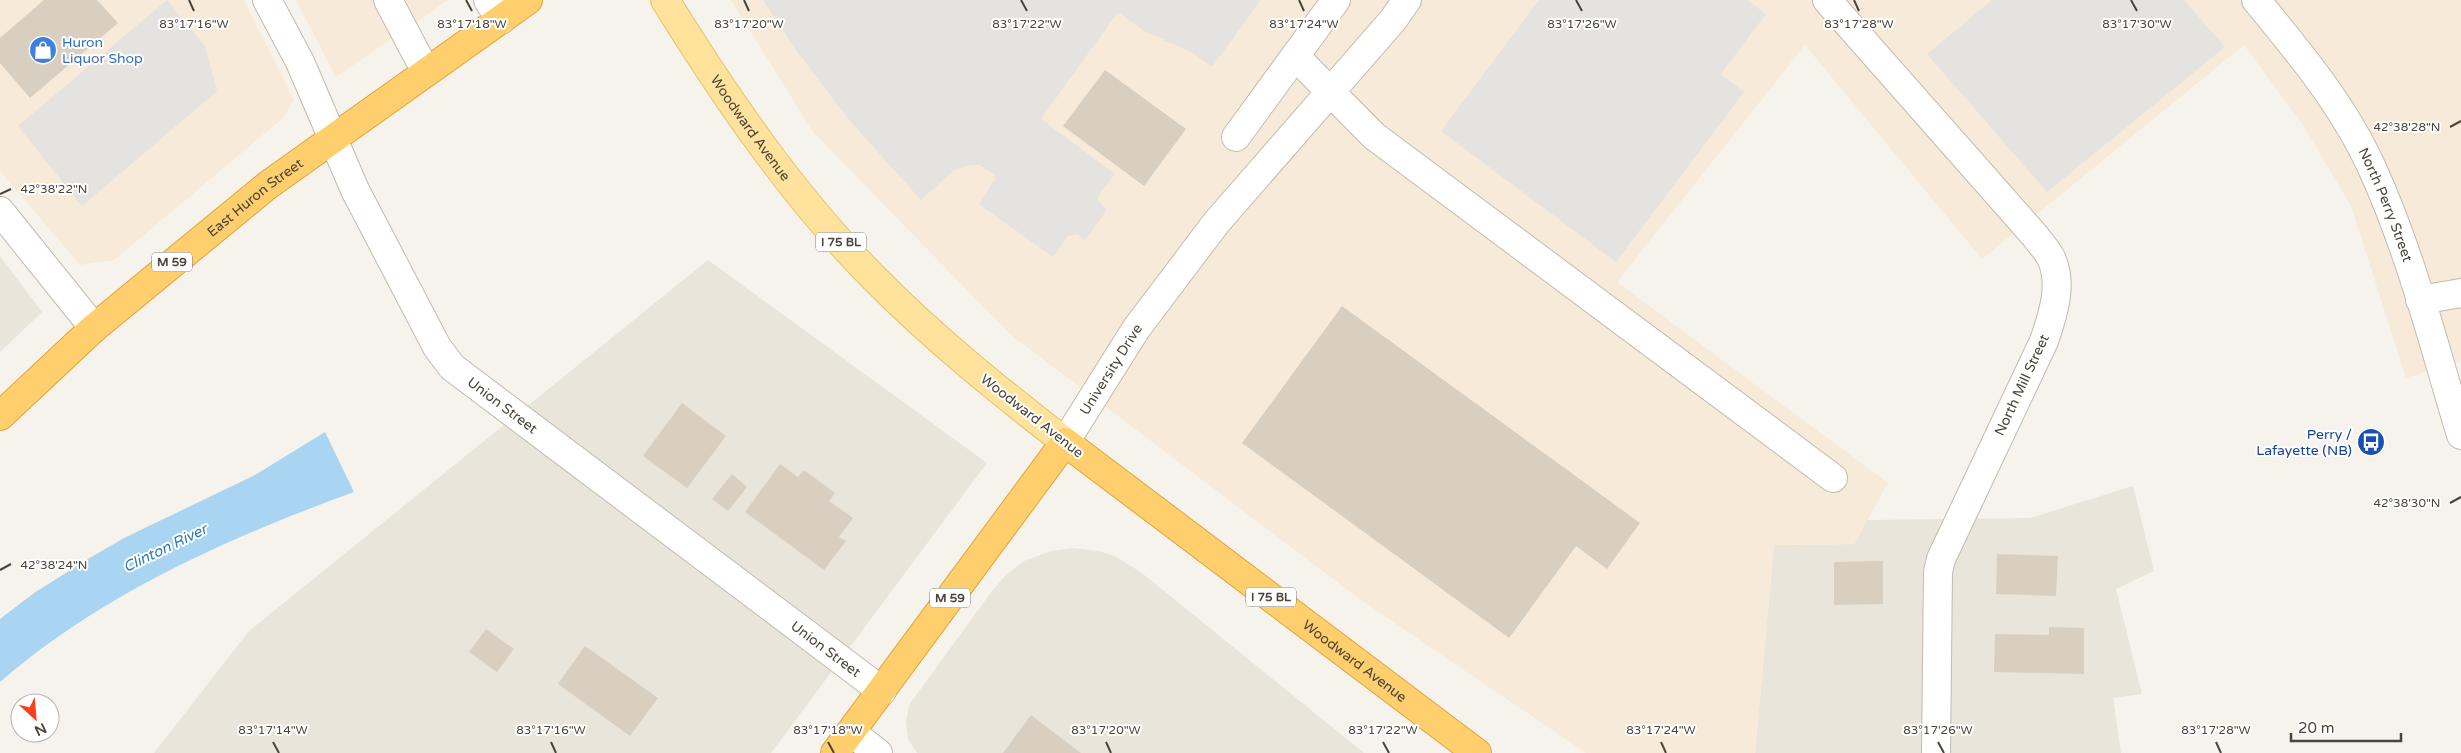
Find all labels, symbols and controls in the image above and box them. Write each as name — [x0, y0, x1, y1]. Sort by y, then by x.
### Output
text: 83°17'16"W — [159, 17, 229, 31]
text: 83°17'18"W — [437, 17, 507, 31]
text: 83°17'20"W — [714, 17, 784, 31]
text: 83°17'22"W — [992, 17, 1062, 31]
text: 83°17'24"W — [1269, 17, 1339, 31]
text: 83°17'26"W — [1547, 17, 1617, 31]
text: 83°17'28"W — [1824, 17, 1894, 31]
text: 83°17'30"W — [2102, 17, 2172, 31]
place label: Huron Liquor Shop — [62, 34, 143, 67]
shop icon: Huron Liquor Shop — [28, 35, 58, 65]
street label: Woodward Avenue — [707, 72, 794, 184]
text: 42°38'28"N — [2374, 120, 2441, 134]
street label: North Perry Street — [2355, 145, 2417, 264]
street label: East Huron Street — [203, 154, 307, 240]
text: 42°38'22"N — [21, 182, 88, 196]
road number: I 75 BL — [816, 232, 866, 252]
road number: M 59 — [152, 252, 192, 272]
street label: University Drive — [1076, 320, 1146, 418]
street label: North Mill Street — [1991, 331, 2053, 438]
street label: Woodward Avenue — [977, 371, 1087, 462]
street label: Union Street — [464, 373, 541, 437]
place label: Perry / Lafayette (NB) — [2256, 426, 2352, 459]
bus stop icon: Perry / Lafayette (NB) — [2356, 427, 2386, 457]
text: 42°38'30"N — [2374, 496, 2441, 510]
water label: Clinton River — [120, 519, 212, 576]
text: 42°38'24"N — [21, 558, 88, 572]
road number: M 59 — [930, 588, 970, 608]
road number: I 75 BL — [1246, 588, 1296, 606]
street label: Woodward Avenue — [1299, 616, 1410, 706]
street label: Union Street — [788, 617, 865, 681]
north arrow — [10, 693, 60, 743]
scale bar — [2291, 710, 2401, 742]
text: N — [32, 719, 49, 739]
text: 20 m — [2298, 719, 2335, 737]
text: 83°17'14"W — [238, 723, 308, 737]
text: 83°17'16"W — [516, 723, 586, 737]
text: 83°17'18"W — [793, 723, 863, 737]
text: 83°17'20"W — [1071, 723, 1141, 737]
text: 83°17'22"W — [1348, 723, 1418, 737]
text: 83°17'24"W — [1626, 723, 1696, 737]
text: 83°17'26"W — [1903, 723, 1973, 737]
text: 83°17'28"W — [2181, 723, 2251, 737]

